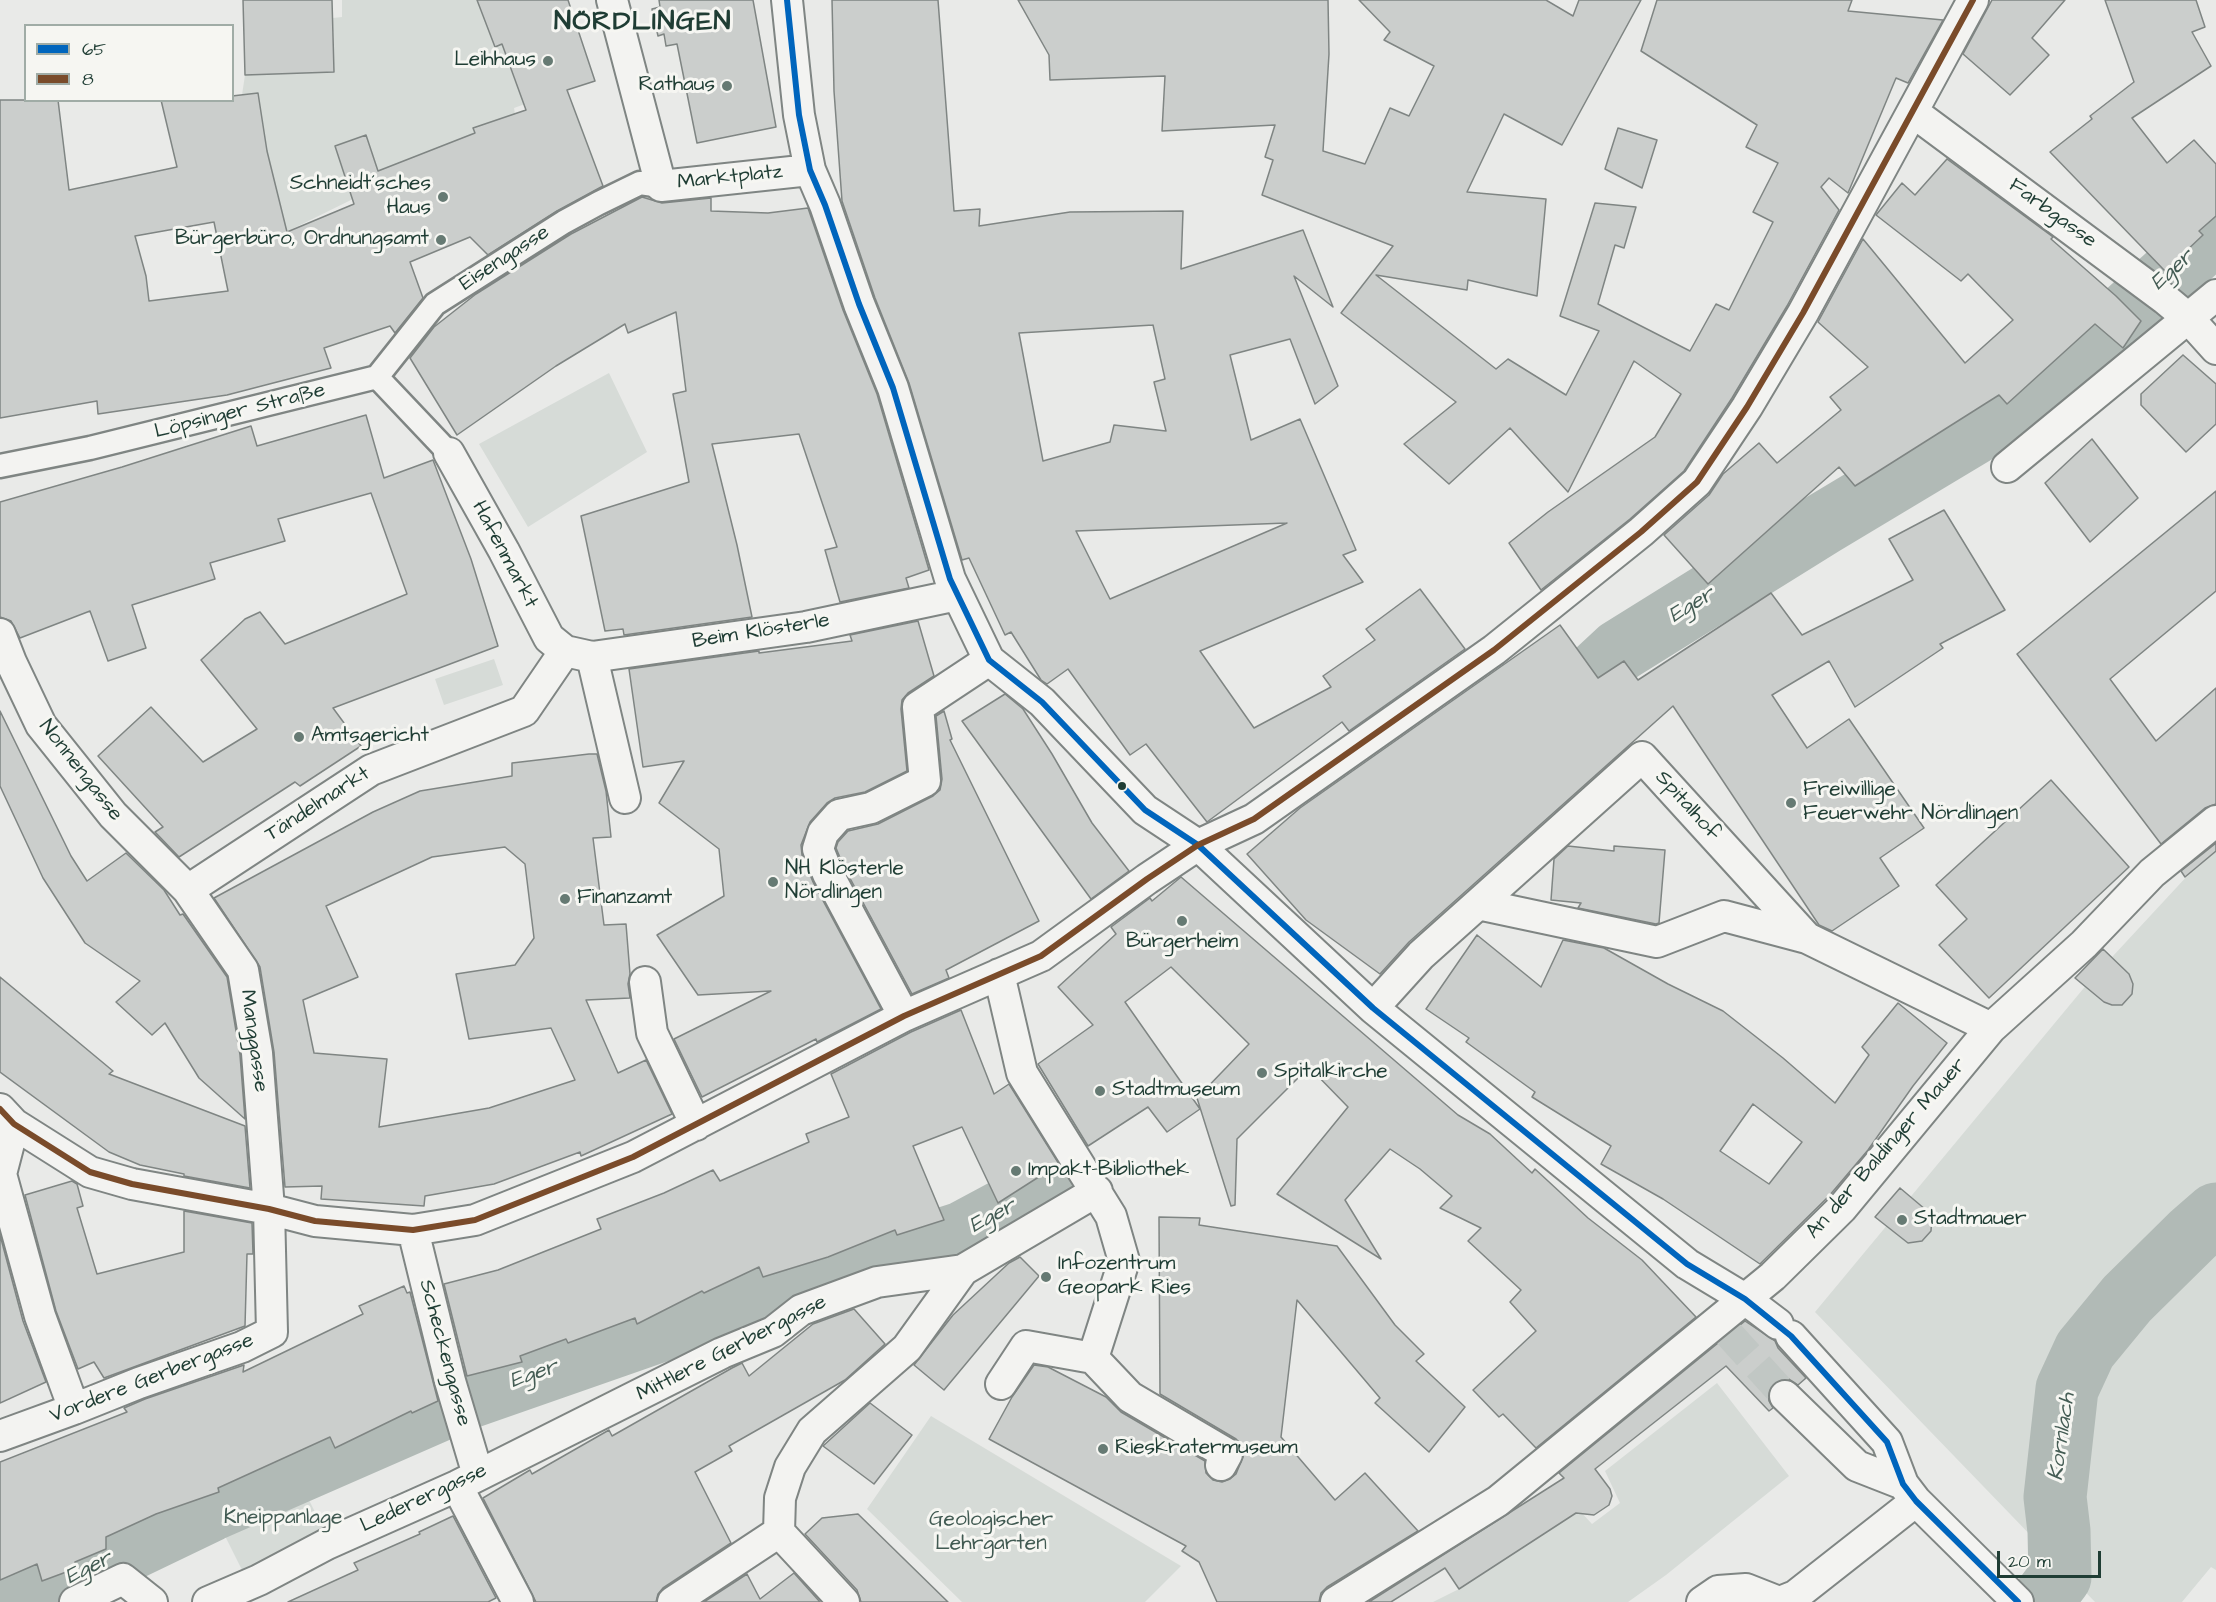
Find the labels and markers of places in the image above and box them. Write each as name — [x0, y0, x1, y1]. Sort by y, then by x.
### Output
place label: Leihhaus — [454, 48, 536, 74]
marker: Leihhaus — [541, 54, 555, 68]
place label: Rathaus — [639, 73, 715, 99]
marker: Rathaus — [720, 79, 734, 93]
place label: Schneidt´sches Haus — [290, 172, 431, 222]
marker: Schneidt´sches Haus — [436, 190, 450, 204]
place label: Bürgerbüro, Ordnungsamt — [175, 227, 429, 253]
marker: Bürgerbüro, Ordnungsamt — [434, 233, 448, 247]
place label: Amtsgericht — [311, 724, 429, 750]
marker: Amtsgericht — [292, 730, 306, 744]
place label: Freiwillige Feuerwehr Nördlingen — [1803, 778, 2018, 828]
unlabelled marker — [1116, 780, 1128, 792]
marker: Freiwillige Feuerwehr Nördlingen — [1784, 796, 1798, 810]
place label: NH Klösterle Nördlingen — [785, 857, 904, 907]
marker: NH Klösterle Nördlingen — [766, 875, 780, 889]
place label: Finanzamt — [577, 886, 672, 912]
marker: Finanzamt — [558, 892, 572, 906]
marker: Bürgerheim — [1175, 914, 1189, 928]
place label: Bürgerheim — [1126, 930, 1238, 956]
place label: Spitalkirche — [1274, 1060, 1388, 1086]
marker: Spitalkirche — [1255, 1066, 1269, 1080]
place label: Stadtmuseum — [1112, 1078, 1240, 1104]
marker: Stadtmuseum — [1093, 1084, 1107, 1098]
place label: Impakt-Bibliothek — [1028, 1158, 1189, 1184]
marker: Impakt-Bibliothek — [1009, 1164, 1023, 1178]
place label: Stadtmauer — [1914, 1207, 2027, 1233]
marker: Stadtmauer — [1895, 1213, 1909, 1227]
place label: Infozentrum Geopark Ries — [1058, 1252, 1191, 1302]
marker: Infozentrum Geopark Ries — [1039, 1270, 1053, 1284]
place label: Rieskratermuseum — [1115, 1436, 1298, 1462]
marker: Rieskratermuseum — [1096, 1442, 1110, 1456]

